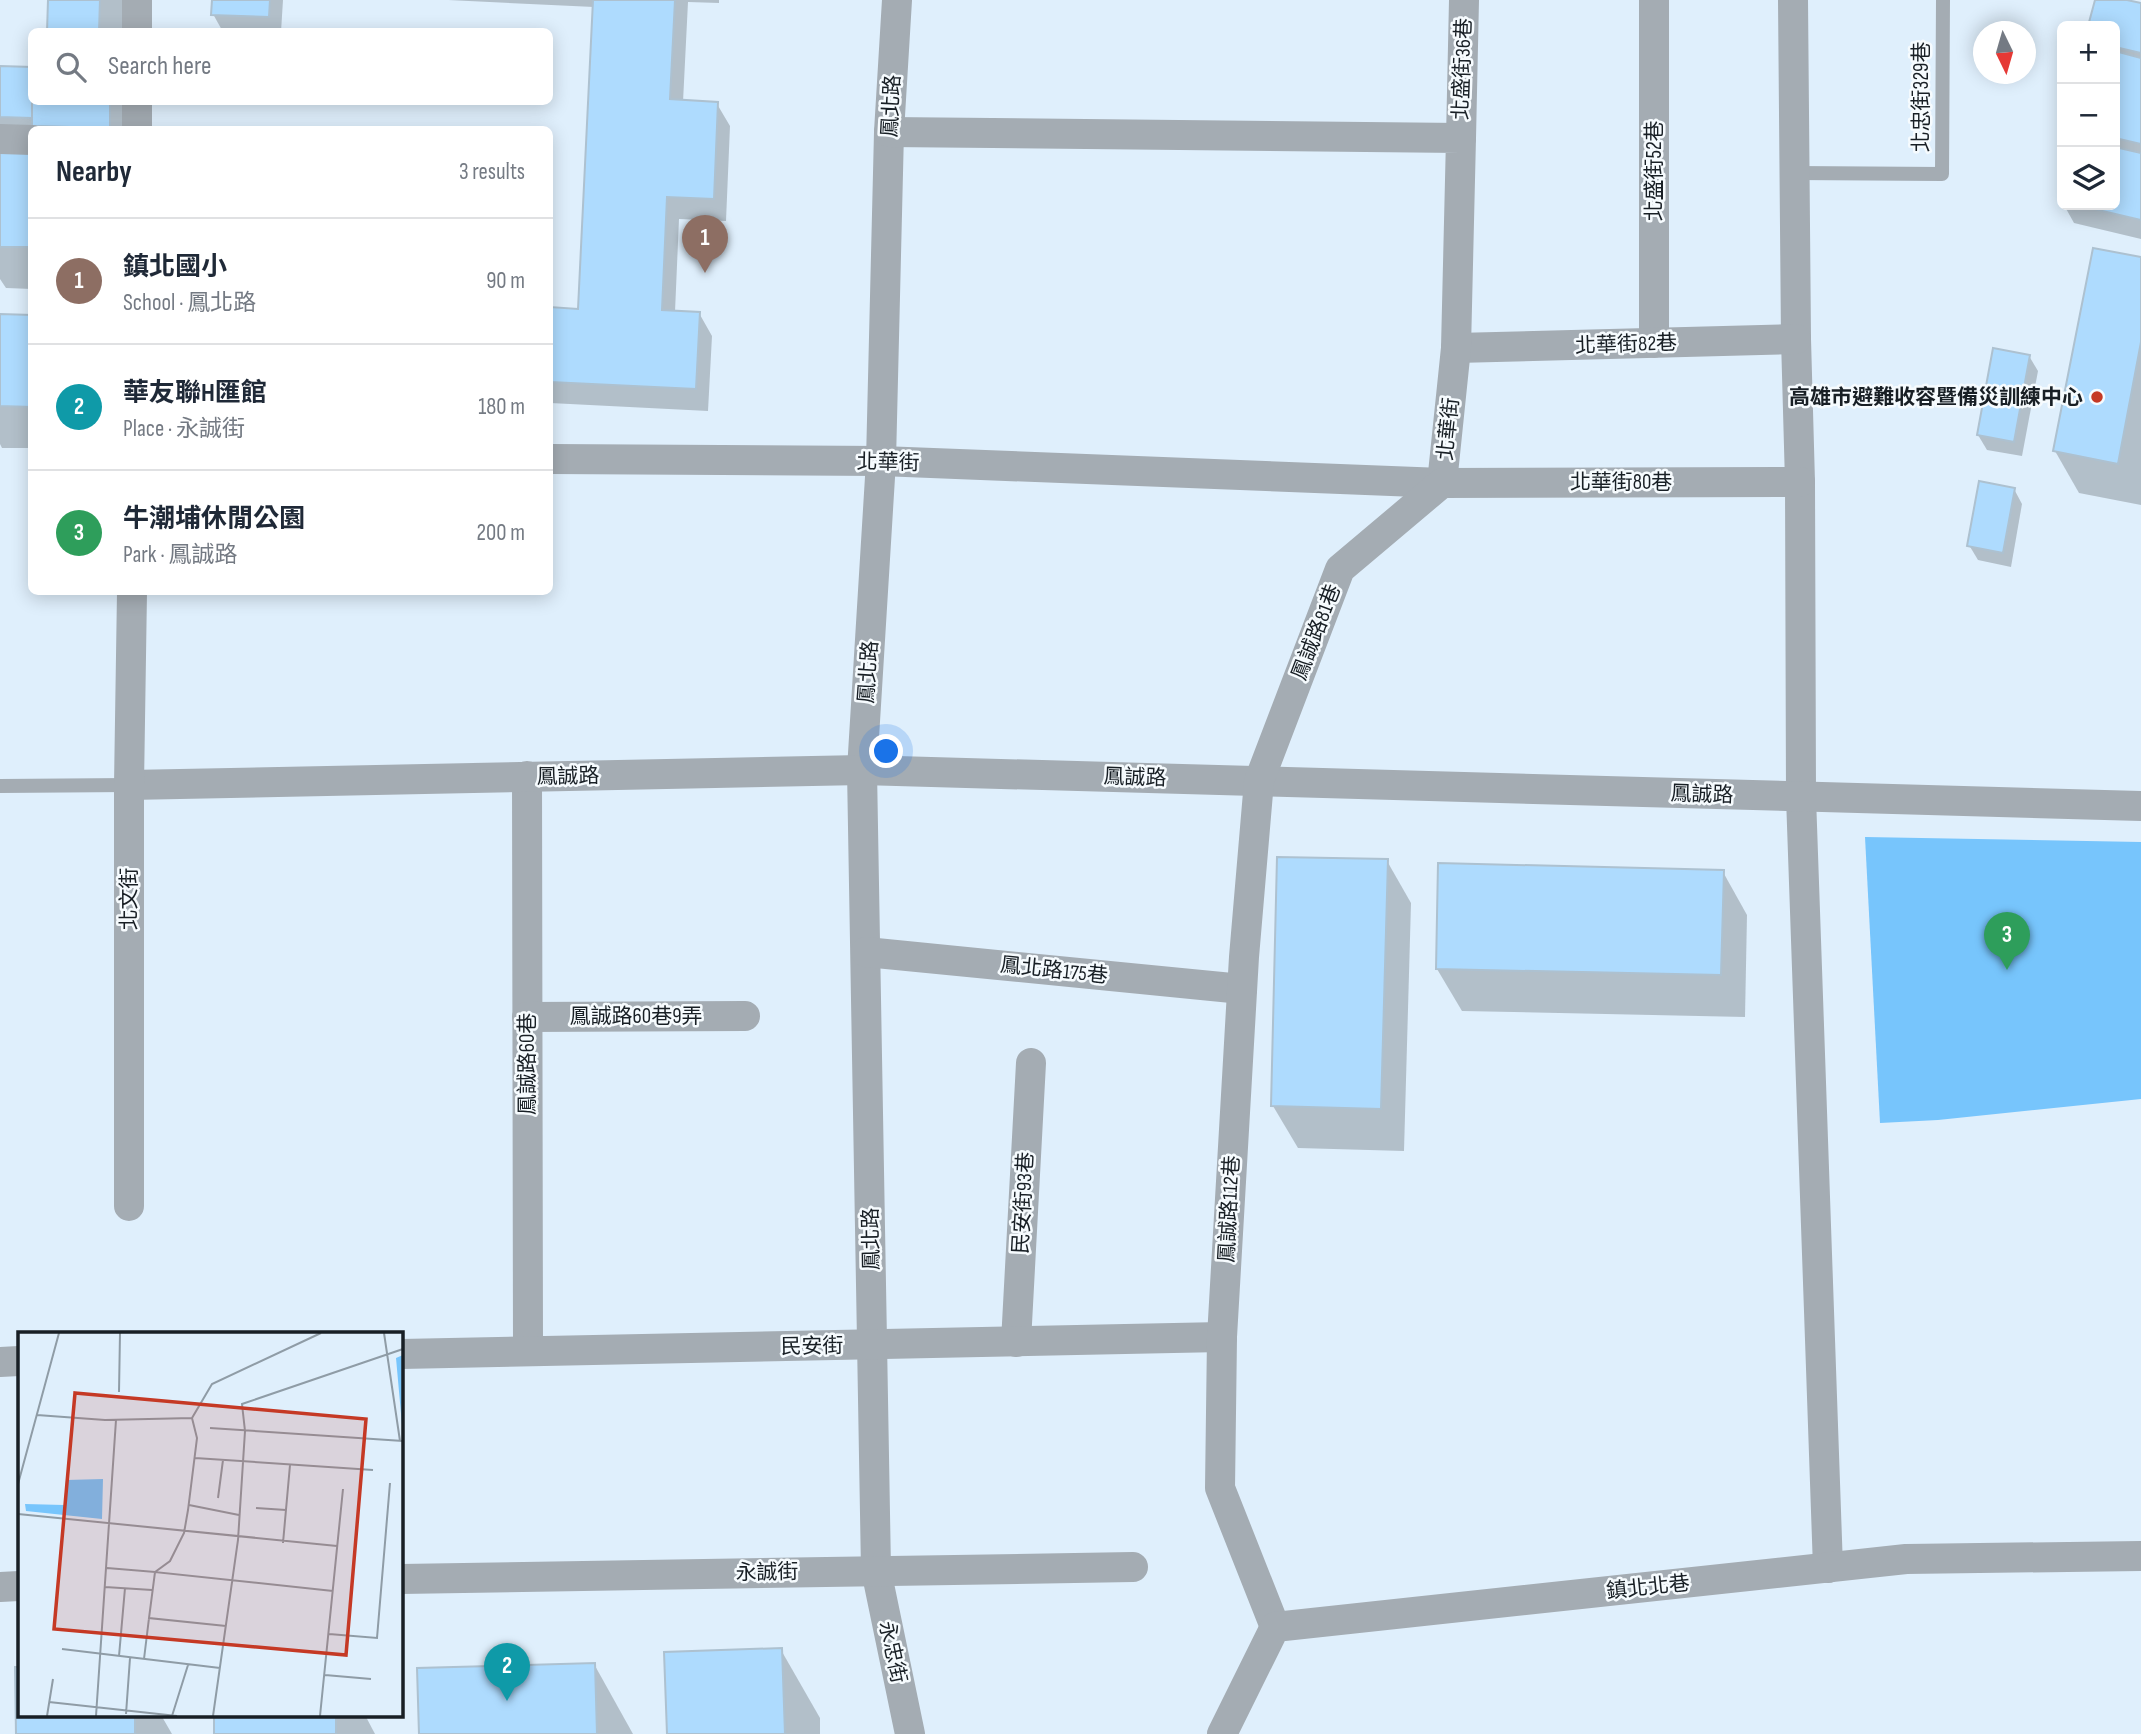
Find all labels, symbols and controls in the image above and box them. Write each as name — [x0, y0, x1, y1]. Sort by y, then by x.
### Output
street label: 北盛街36巷 — [1448, 18, 1477, 120]
north arrow — [1973, 21, 2036, 84]
map controls — [2057, 21, 2120, 210]
button: + — [2057, 21, 2120, 84]
search box — [28, 28, 553, 105]
street label: 北忠街329巷 — [1909, 42, 1934, 152]
icon: search — [52, 48, 90, 86]
text: Search here — [108, 51, 211, 82]
street label: 鳳北路 — [877, 74, 906, 138]
button: − — [2057, 84, 2120, 147]
street label: 北盛街52巷 — [1642, 120, 1667, 222]
button: layers — [2057, 147, 2120, 210]
text: Nearby — [56, 154, 132, 190]
text: 3 results — [459, 158, 525, 186]
pin: 1 — [682, 215, 728, 273]
text: 鎮北國小 — [123, 252, 227, 283]
text: 1 — [74, 267, 84, 295]
text: 90 m — [486, 267, 525, 295]
text: School · 鳳北路 — [123, 289, 256, 317]
street label: 北華街82巷 — [1575, 330, 1678, 359]
text: 華友聯H匯館 — [123, 378, 267, 409]
place label: 高雄市避難收容暨備災訓練中心 — [1789, 385, 2083, 410]
marker: 高雄市避難收容暨備災訓練中心 — [2089, 389, 2105, 405]
text: 2 — [74, 393, 84, 421]
text: 180 m — [478, 393, 525, 421]
street label: 北華街 — [1433, 396, 1464, 462]
text: Place · 永誠街 — [123, 415, 245, 443]
street label: 北華街 — [856, 449, 920, 476]
street label: 北華街80巷 — [1570, 470, 1672, 495]
text: 牛潮埔休閒公園 — [123, 504, 305, 535]
text: 3 — [74, 519, 84, 547]
text: 200 m — [477, 519, 525, 547]
text: Park · 鳳誠路 — [123, 541, 238, 569]
street label: 鳳誠路81巷 — [1287, 581, 1346, 684]
street label: 鳳北路 — [854, 640, 883, 704]
your location — [869, 734, 903, 768]
street label: 鳳誠路 — [536, 763, 600, 790]
street label: 鳳誠路 — [1103, 764, 1167, 791]
street label: 鳳誠路 — [1670, 781, 1734, 808]
street label: 北文街 — [117, 868, 142, 931]
pin: 3 — [1984, 912, 2030, 970]
street label: 鳳北路175巷 — [999, 952, 1109, 989]
street label: 鳳誠路60巷9弄 — [570, 1004, 702, 1029]
street label: 鳳誠路60巷 — [515, 1013, 540, 1115]
street label: 民安街93巷 — [1008, 1151, 1039, 1255]
street label: 鳳誠路112巷 — [1214, 1155, 1245, 1263]
street label: 鳳北路 — [858, 1207, 885, 1271]
inset map — [18, 1332, 402, 1716]
street label: 民安街 — [780, 1333, 844, 1360]
street label: 永誠街 — [735, 1559, 799, 1586]
street label: 鎮北北巷 — [1605, 1571, 1691, 1604]
street label: 永忠街 — [874, 1619, 911, 1686]
pin: 2 — [484, 1643, 530, 1701]

